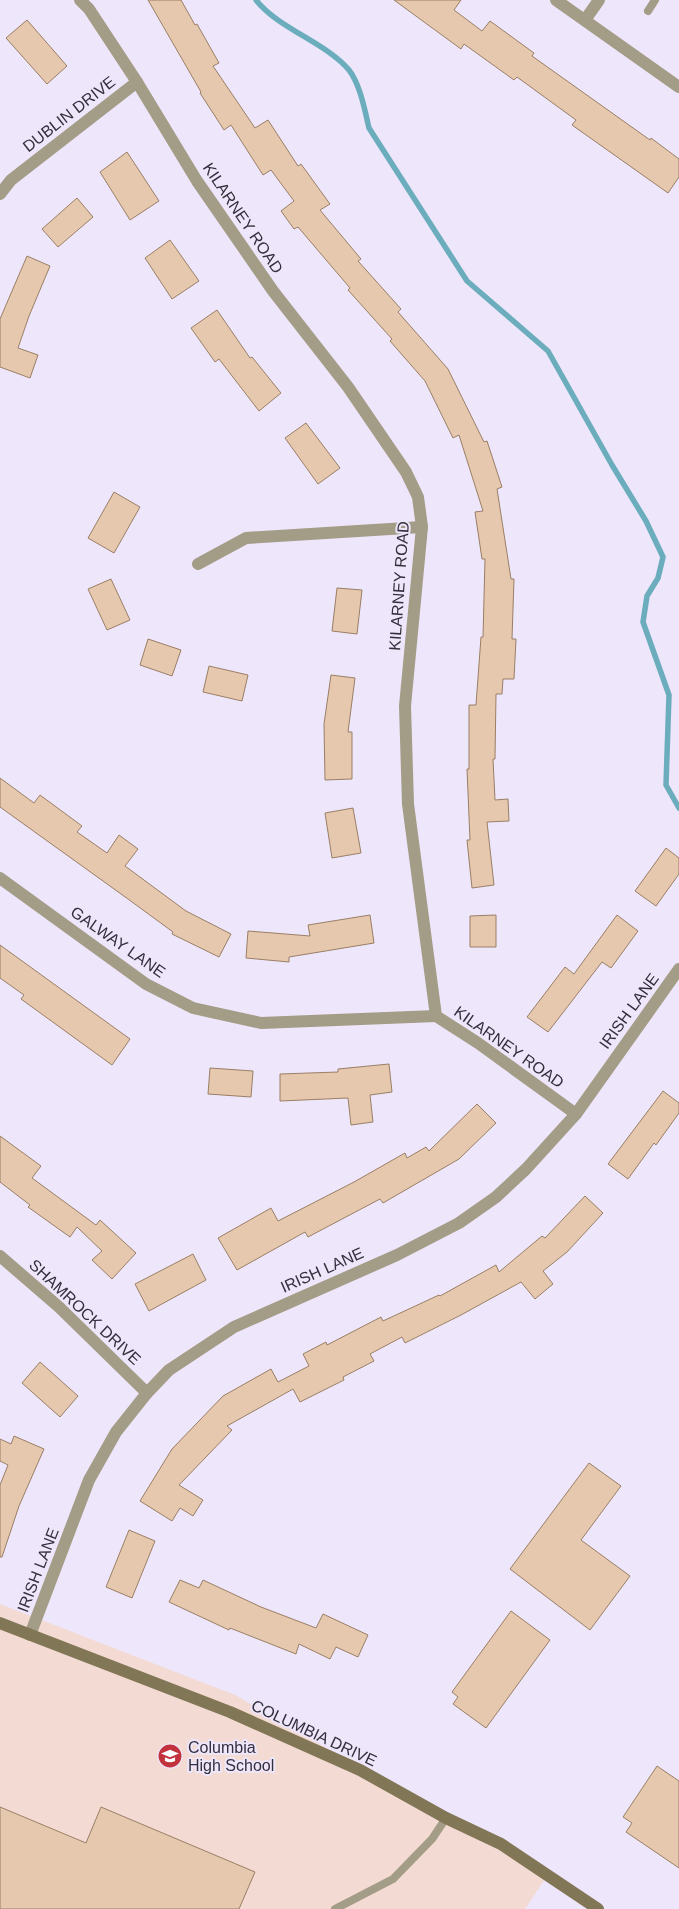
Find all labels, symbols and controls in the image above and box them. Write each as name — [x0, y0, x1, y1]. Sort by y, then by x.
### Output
street label: DUBLIN DRIVE — [20, 73, 118, 155]
street label: KILARNEY ROAD — [200, 160, 286, 276]
street label: KILARNEY ROAD — [386, 521, 412, 651]
street label: GALWAY LANE — [67, 903, 169, 981]
street label: IRISH LANE — [596, 970, 662, 1052]
street label: KILARNEY ROAD — [451, 1003, 567, 1091]
street label: IRISH LANE — [278, 1244, 366, 1296]
street label: SHAMROCK DRIVE — [26, 1256, 144, 1368]
street label: IRISH LANE — [14, 1525, 62, 1615]
street label: COLUMBIA DRIVE — [249, 1697, 379, 1769]
place label: Columbia High School — [188, 1739, 274, 1774]
school or university icon: Columbia High School — [157, 1743, 183, 1769]

